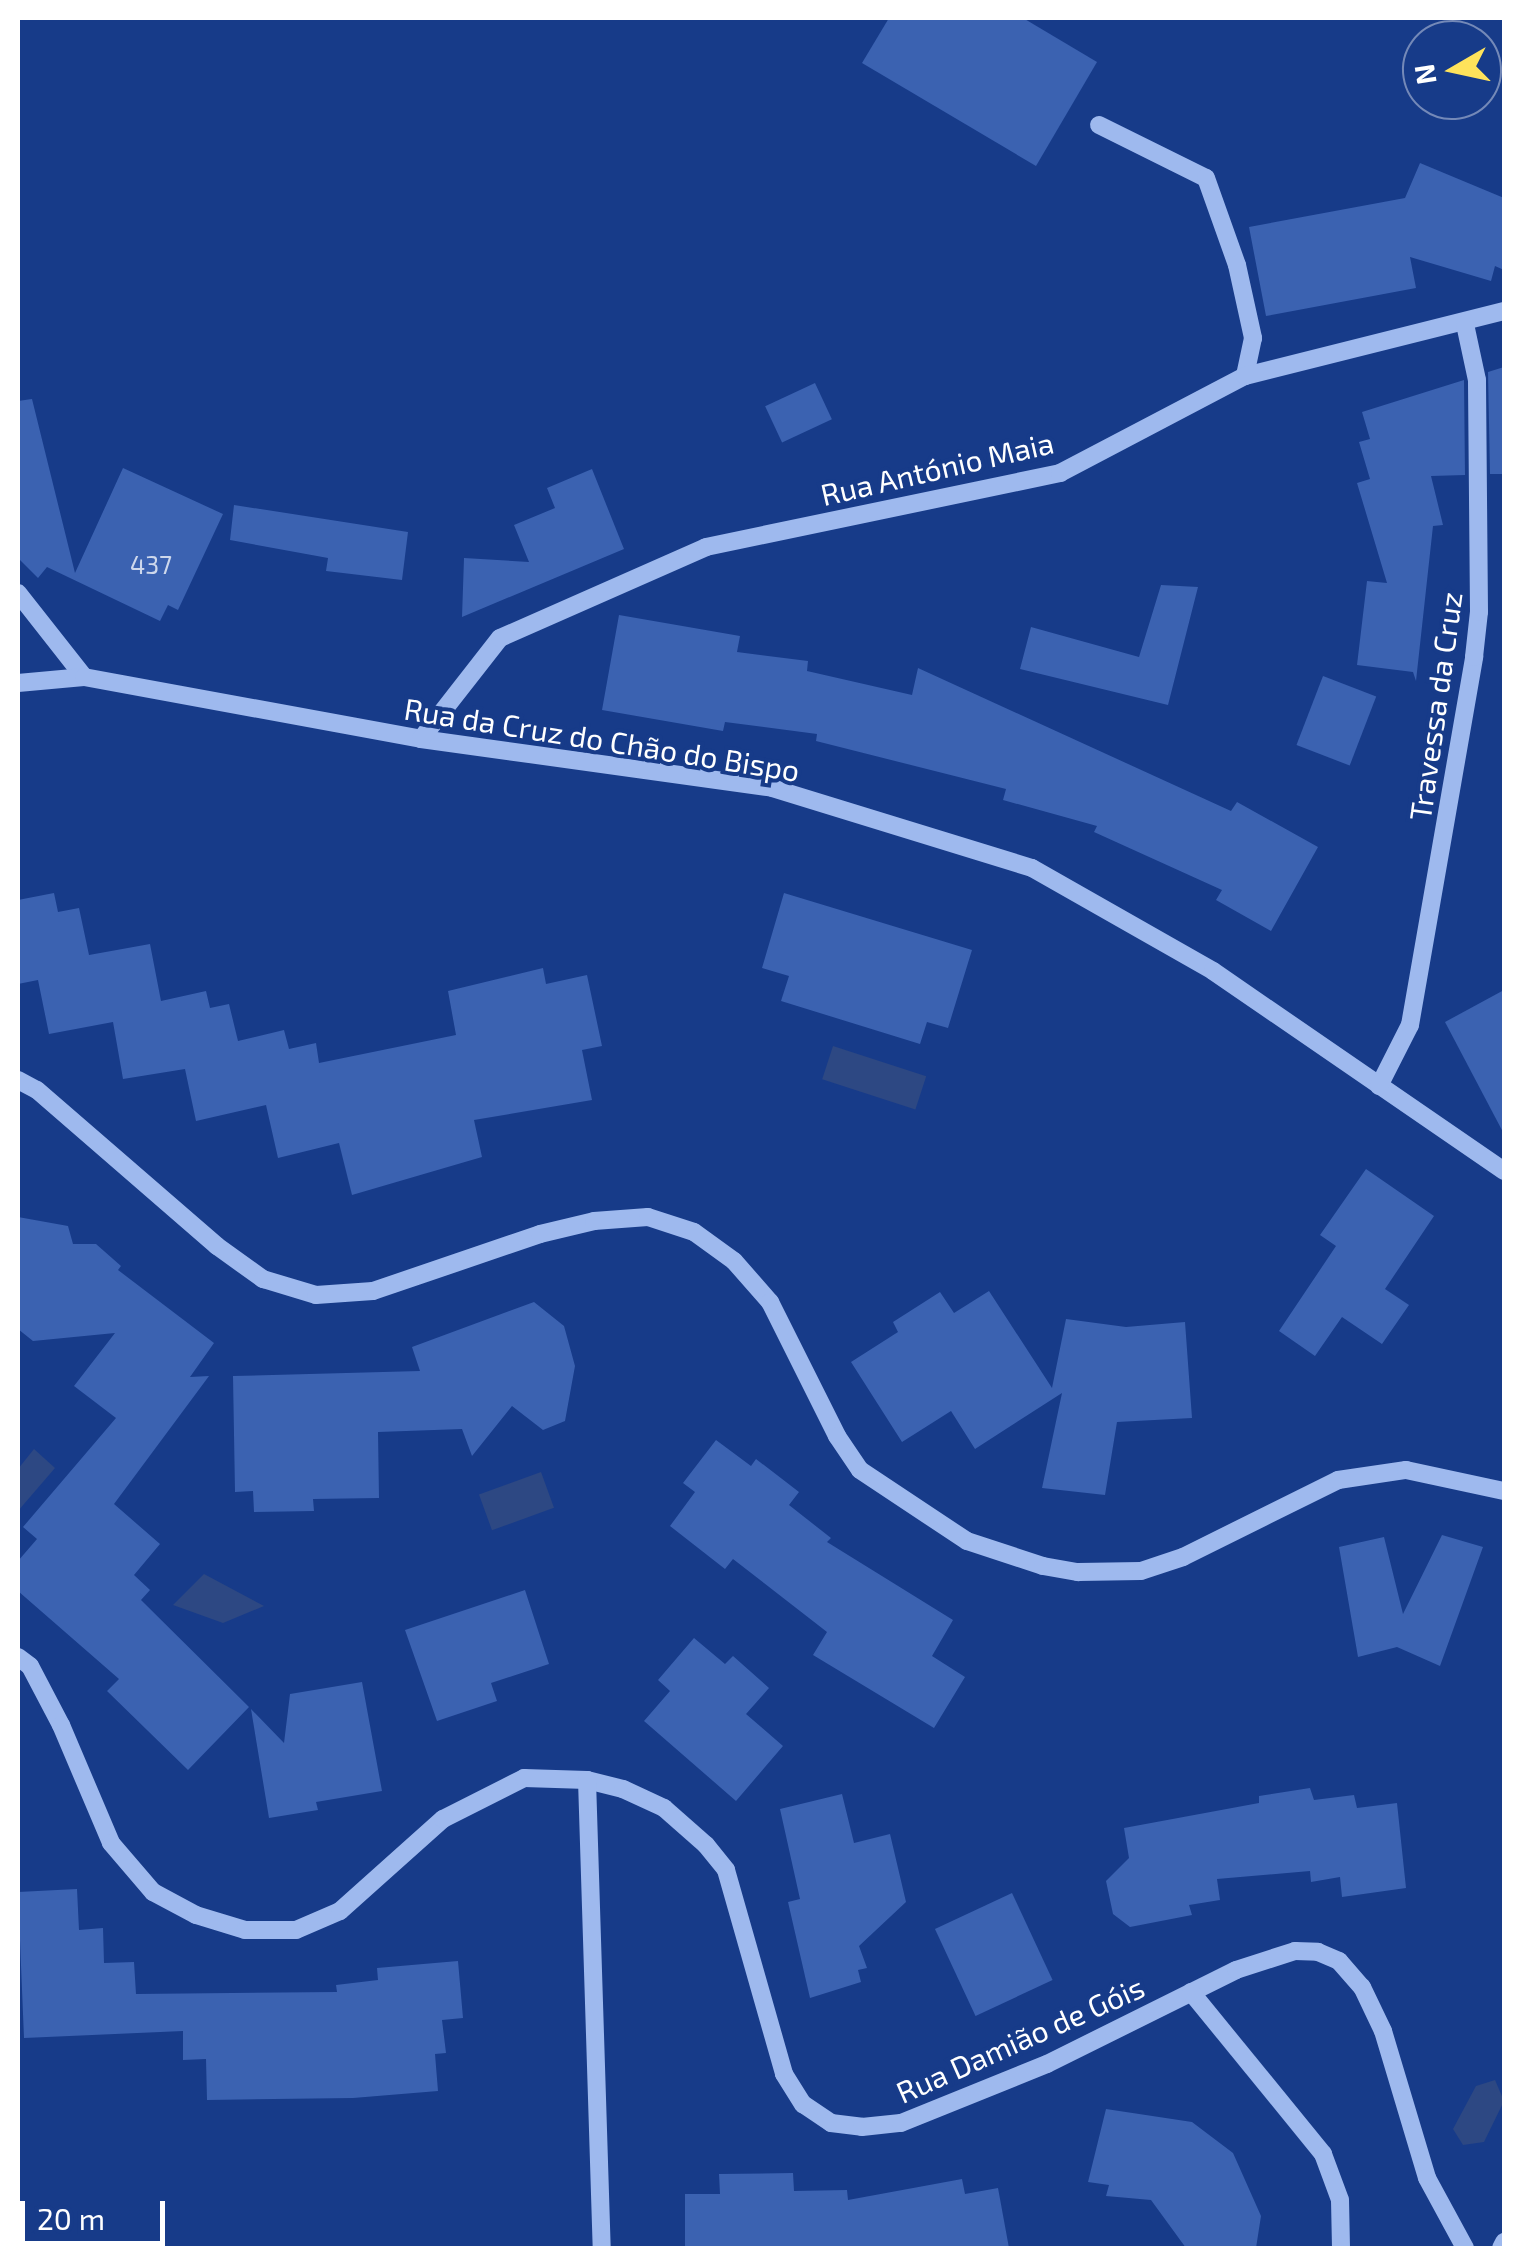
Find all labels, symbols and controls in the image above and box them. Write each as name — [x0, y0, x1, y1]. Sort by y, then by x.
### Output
north arrow — [1402, 20, 1502, 120]
text: N — [1406, 62, 1443, 87]
street label: Rua António Maia — [817, 424, 1057, 512]
house number: 437 — [130, 549, 172, 579]
street label: Travessa da Cruz — [1401, 589, 1469, 823]
street label: Rua da Cruz do Chão do Bispo — [402, 690, 802, 788]
street label: Rua Damião de Góis — [890, 1968, 1150, 2110]
scale bar — [25, 2181, 170, 2243]
text: 20 m — [37, 2200, 105, 2236]

